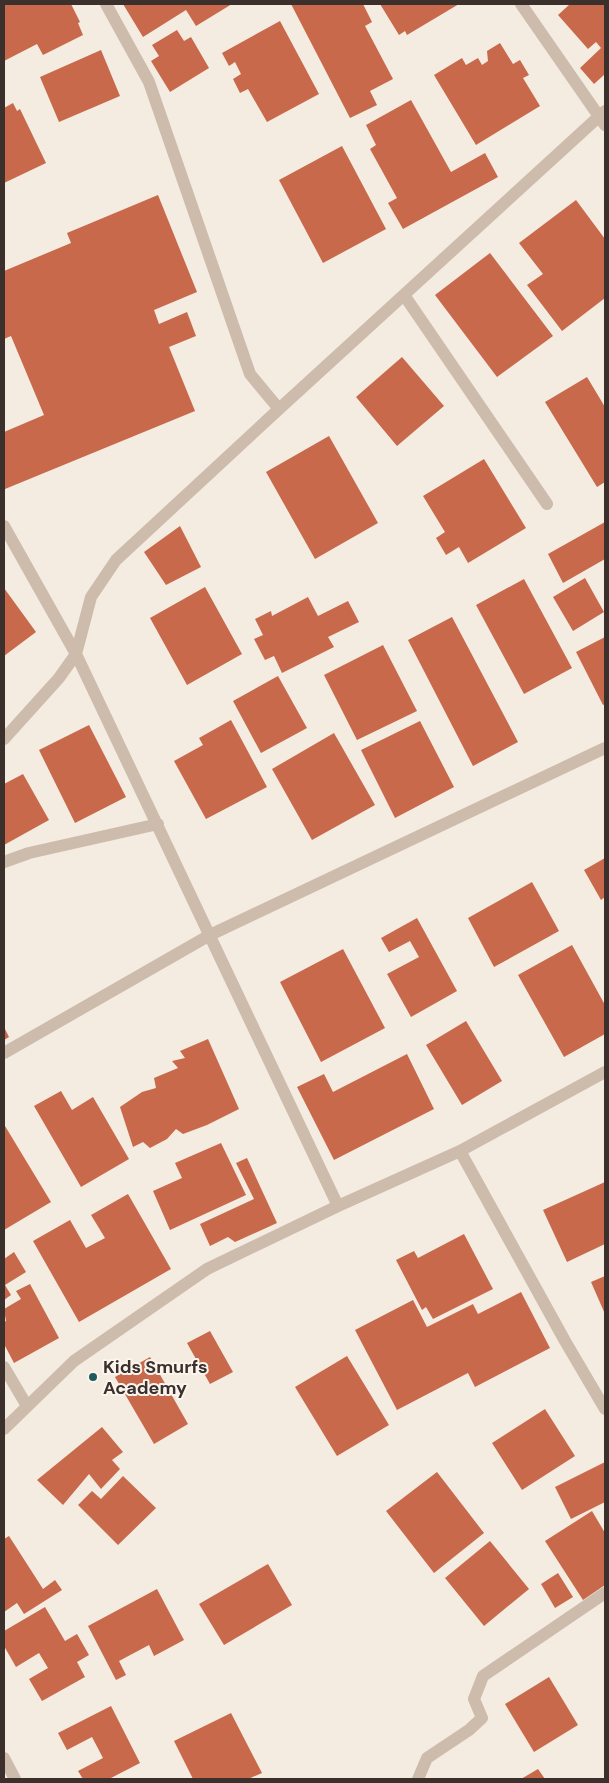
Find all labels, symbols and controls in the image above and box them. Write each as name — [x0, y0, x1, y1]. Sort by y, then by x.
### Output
place label: Kids Smurfs Academy — [103, 1355, 208, 1400]
marker: Kids Smurfs Academy — [87, 1371, 99, 1383]

